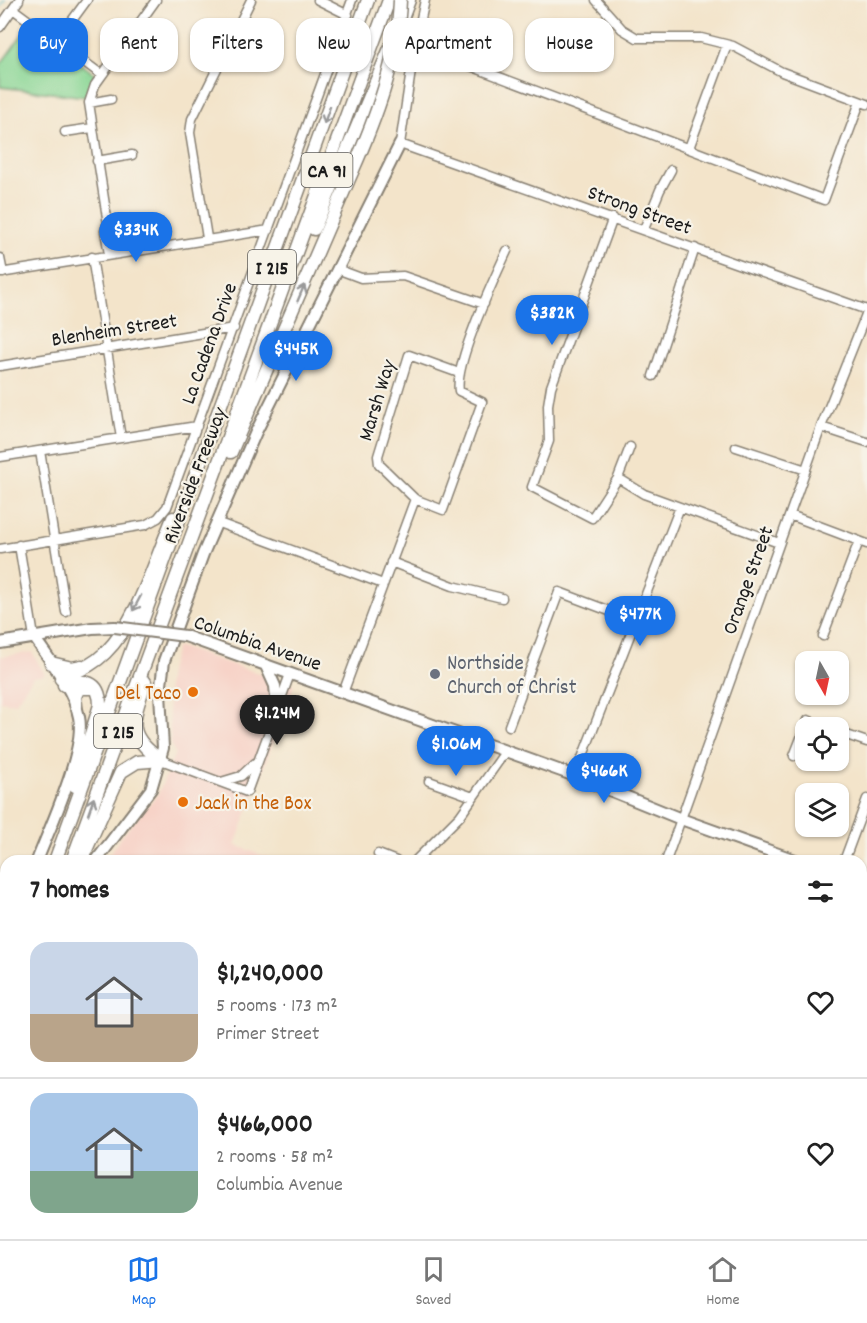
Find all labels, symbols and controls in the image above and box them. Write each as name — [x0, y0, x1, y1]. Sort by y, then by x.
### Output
chip: Buy — [18, 18, 88, 72]
chip: Rent — [100, 18, 178, 72]
chip: Filters — [190, 18, 284, 72]
chip: New — [296, 18, 371, 72]
chip: Apartment — [383, 18, 513, 72]
chip: House — [525, 18, 614, 72]
one-way arrow — [321, 105, 332, 124]
road number: CA 91 — [302, 153, 352, 187]
street label: Strong Street — [583, 179, 695, 245]
pin: $334K — [94, 212, 178, 263]
text: $334K — [113, 217, 159, 245]
road number: I 215 — [248, 250, 296, 284]
street label: La Cadena Drive — [175, 279, 247, 409]
one-way arrow — [296, 284, 307, 302]
pin: $382K — [510, 295, 594, 346]
text: $382K — [529, 300, 575, 328]
street label: Blenheim Street — [49, 307, 180, 357]
pin: $445K — [254, 331, 338, 382]
text: $445K — [273, 336, 319, 364]
street label: Marsh Way — [352, 356, 406, 445]
street label: Riverside Freeway — [157, 403, 237, 549]
street label: Orange Street — [716, 522, 783, 640]
one-way arrow — [131, 594, 142, 612]
pin: $477K — [598, 596, 682, 647]
text: $477K — [619, 601, 662, 629]
street label: Columbia Avenue — [189, 609, 325, 681]
place label: Northside Church of Christ — [447, 650, 577, 704]
north arrow — [795, 651, 849, 705]
map controls — [795, 651, 849, 837]
marker: Northside Church of Christ — [428, 667, 442, 681]
place label: Del Taco — [115, 680, 181, 710]
marker: Del Taco — [186, 685, 200, 699]
pin: $1.24M — [228, 695, 326, 746]
text: $1.24M — [254, 700, 300, 728]
road number: I 215 — [94, 714, 142, 748]
button: locate — [795, 717, 849, 771]
pin: $1.06M — [407, 726, 505, 777]
text: $1.06M — [431, 731, 481, 759]
pin: $466K — [562, 753, 646, 804]
text: $466K — [580, 758, 628, 786]
button: layers — [795, 783, 849, 837]
place label: Jack in the Box — [195, 790, 311, 820]
marker: Jack in the Box — [176, 795, 190, 809]
one-way arrow — [87, 797, 98, 816]
text: 7 homes — [30, 873, 110, 910]
icon: filters — [804, 875, 837, 908]
text: $1,240,000 — [216, 956, 324, 993]
icon: home — [78, 966, 150, 1038]
icon: heart — [804, 986, 837, 1019]
text: 5 rooms · 173 m² — [216, 993, 337, 1021]
text: Primer Street — [216, 1021, 319, 1049]
text: $466,000 — [216, 1107, 313, 1144]
icon: home — [78, 1117, 150, 1189]
icon: heart — [804, 1137, 837, 1170]
text: 2 rooms · 58 m² — [216, 1144, 333, 1172]
text: Columbia Avenue — [216, 1172, 343, 1200]
tab: Map — [127, 1253, 160, 1312]
tab: Saved — [415, 1253, 451, 1312]
tab: Home — [706, 1253, 740, 1312]

